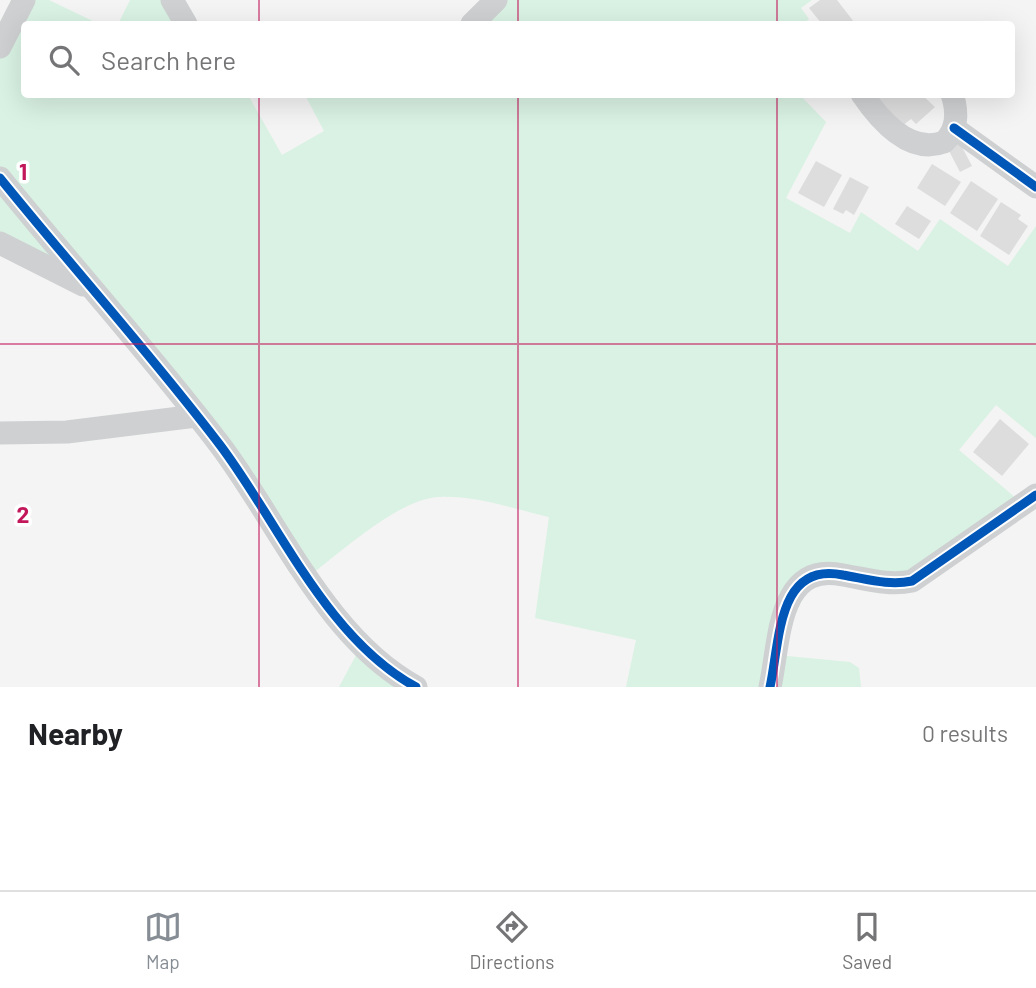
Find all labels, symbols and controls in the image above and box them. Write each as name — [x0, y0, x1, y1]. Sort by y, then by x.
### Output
search box — [21, 21, 1015, 98]
icon: search — [45, 41, 83, 79]
text: Search here — [101, 44, 236, 75]
text: 1 — [19, 157, 27, 185]
text: 2 — [17, 500, 29, 528]
text: Nearby — [28, 715, 123, 751]
text: 0 results — [922, 719, 1008, 747]
tab: Map — [144, 908, 182, 973]
tab: Directions — [470, 908, 555, 973]
tab: Saved — [842, 908, 892, 973]

